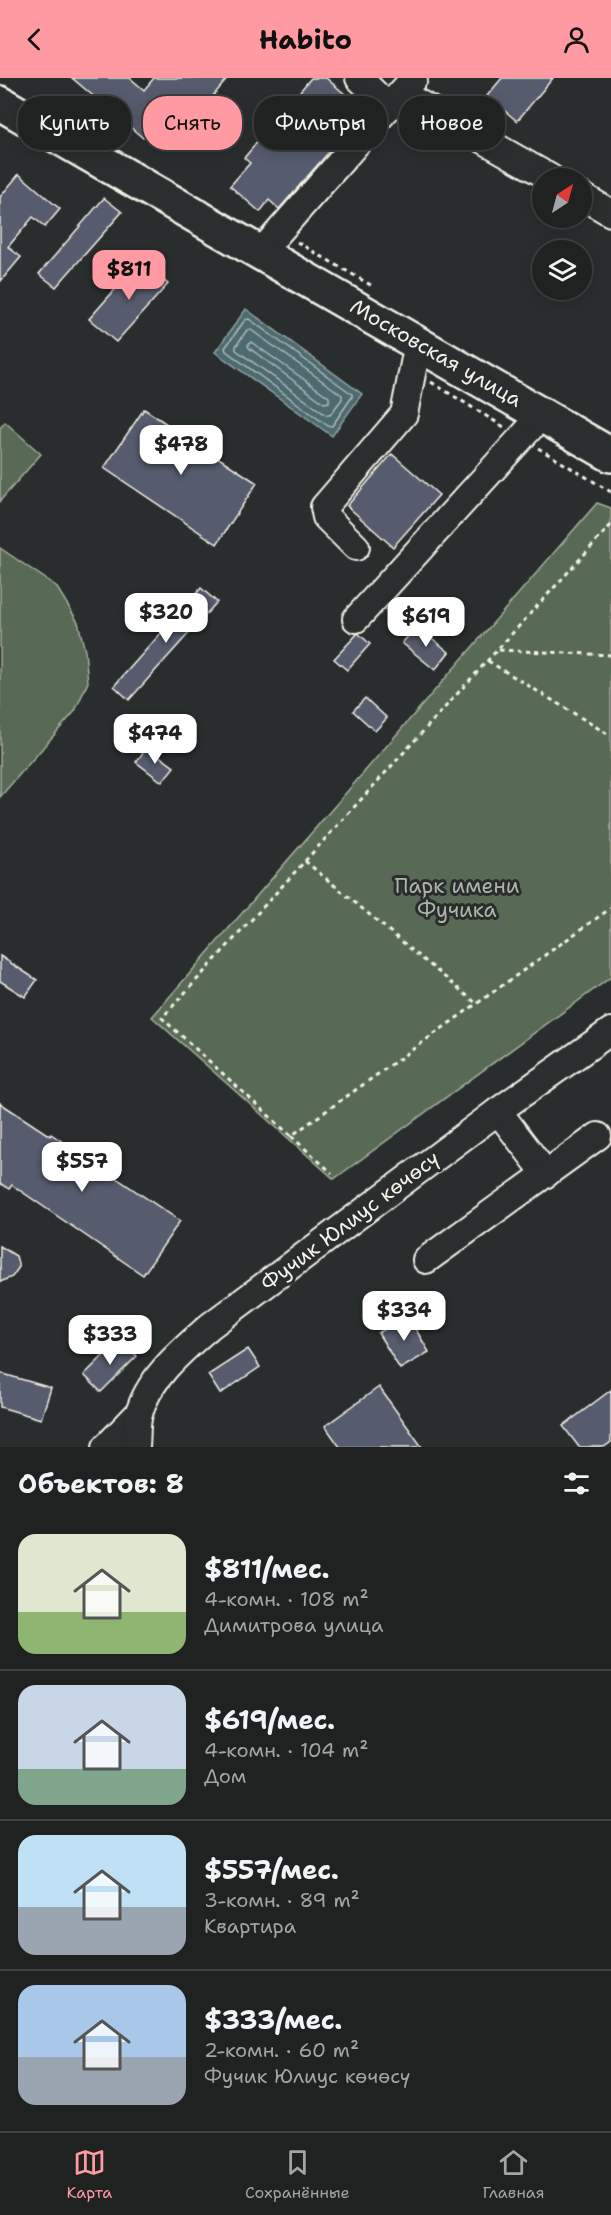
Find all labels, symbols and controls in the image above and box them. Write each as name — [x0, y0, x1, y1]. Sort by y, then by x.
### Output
text: Habito — [259, 21, 352, 58]
icon: back — [18, 23, 51, 56]
icon: person — [560, 23, 593, 56]
chip: Купить — [18, 96, 131, 150]
chip: Снять — [143, 96, 242, 150]
chip: Фильтры — [254, 96, 387, 150]
chip: Новое — [399, 96, 505, 150]
north arrow — [532, 168, 592, 228]
map controls — [532, 168, 592, 300]
button: layers — [532, 240, 592, 300]
pin: $811 — [93, 250, 165, 301]
text: $811 — [106, 256, 152, 282]
street label: Московская улица — [345, 292, 527, 414]
pin: $478 — [145, 425, 217, 476]
text: $478 — [154, 431, 208, 457]
pin: $320 — [130, 593, 202, 644]
pin: $619 — [390, 597, 462, 648]
text: $320 — [139, 599, 193, 625]
text: $619 — [402, 603, 450, 629]
pin: $474 — [119, 714, 191, 765]
text: $474 — [128, 720, 182, 746]
park label: Парк имени Фучика — [395, 872, 520, 924]
pin: $557 — [46, 1142, 118, 1193]
street label: Фучик Юлиус көчөсү — [255, 1145, 445, 1297]
text: $557 — [56, 1148, 108, 1174]
pin: $334 — [368, 1291, 440, 1342]
text: $334 — [377, 1297, 431, 1323]
pin: $333 — [74, 1315, 146, 1366]
text: $333 — [83, 1321, 137, 1347]
text: Объектов: 8 — [18, 1466, 184, 1501]
icon: filters — [560, 1467, 593, 1500]
text: $811/мес. — [204, 1551, 329, 1586]
icon: home — [66, 1558, 138, 1630]
text: 4-комн. · 108 m² — [204, 1586, 369, 1612]
text: Димитрова улица — [204, 1612, 383, 1638]
text: $619/мес. — [204, 1702, 335, 1737]
icon: home — [66, 1709, 138, 1781]
text: 4-комн. · 104 m² — [204, 1737, 368, 1763]
text: Дом — [204, 1763, 246, 1789]
text: $557/мес. — [204, 1852, 339, 1887]
icon: home — [66, 1859, 138, 1931]
text: 3-комн. · 89 m² — [204, 1887, 360, 1913]
text: Квартира — [204, 1913, 296, 1939]
text: $333/мес. — [204, 2002, 342, 2037]
icon: home — [66, 2009, 138, 2081]
text: 2-комн. · 60 m² — [204, 2037, 359, 2063]
text: Фучик Юлиус көчөсү — [204, 2063, 410, 2089]
tab: Карта — [66, 2146, 112, 2203]
tab: Сохранённые — [245, 2146, 350, 2203]
tab: Главная — [483, 2146, 545, 2203]

